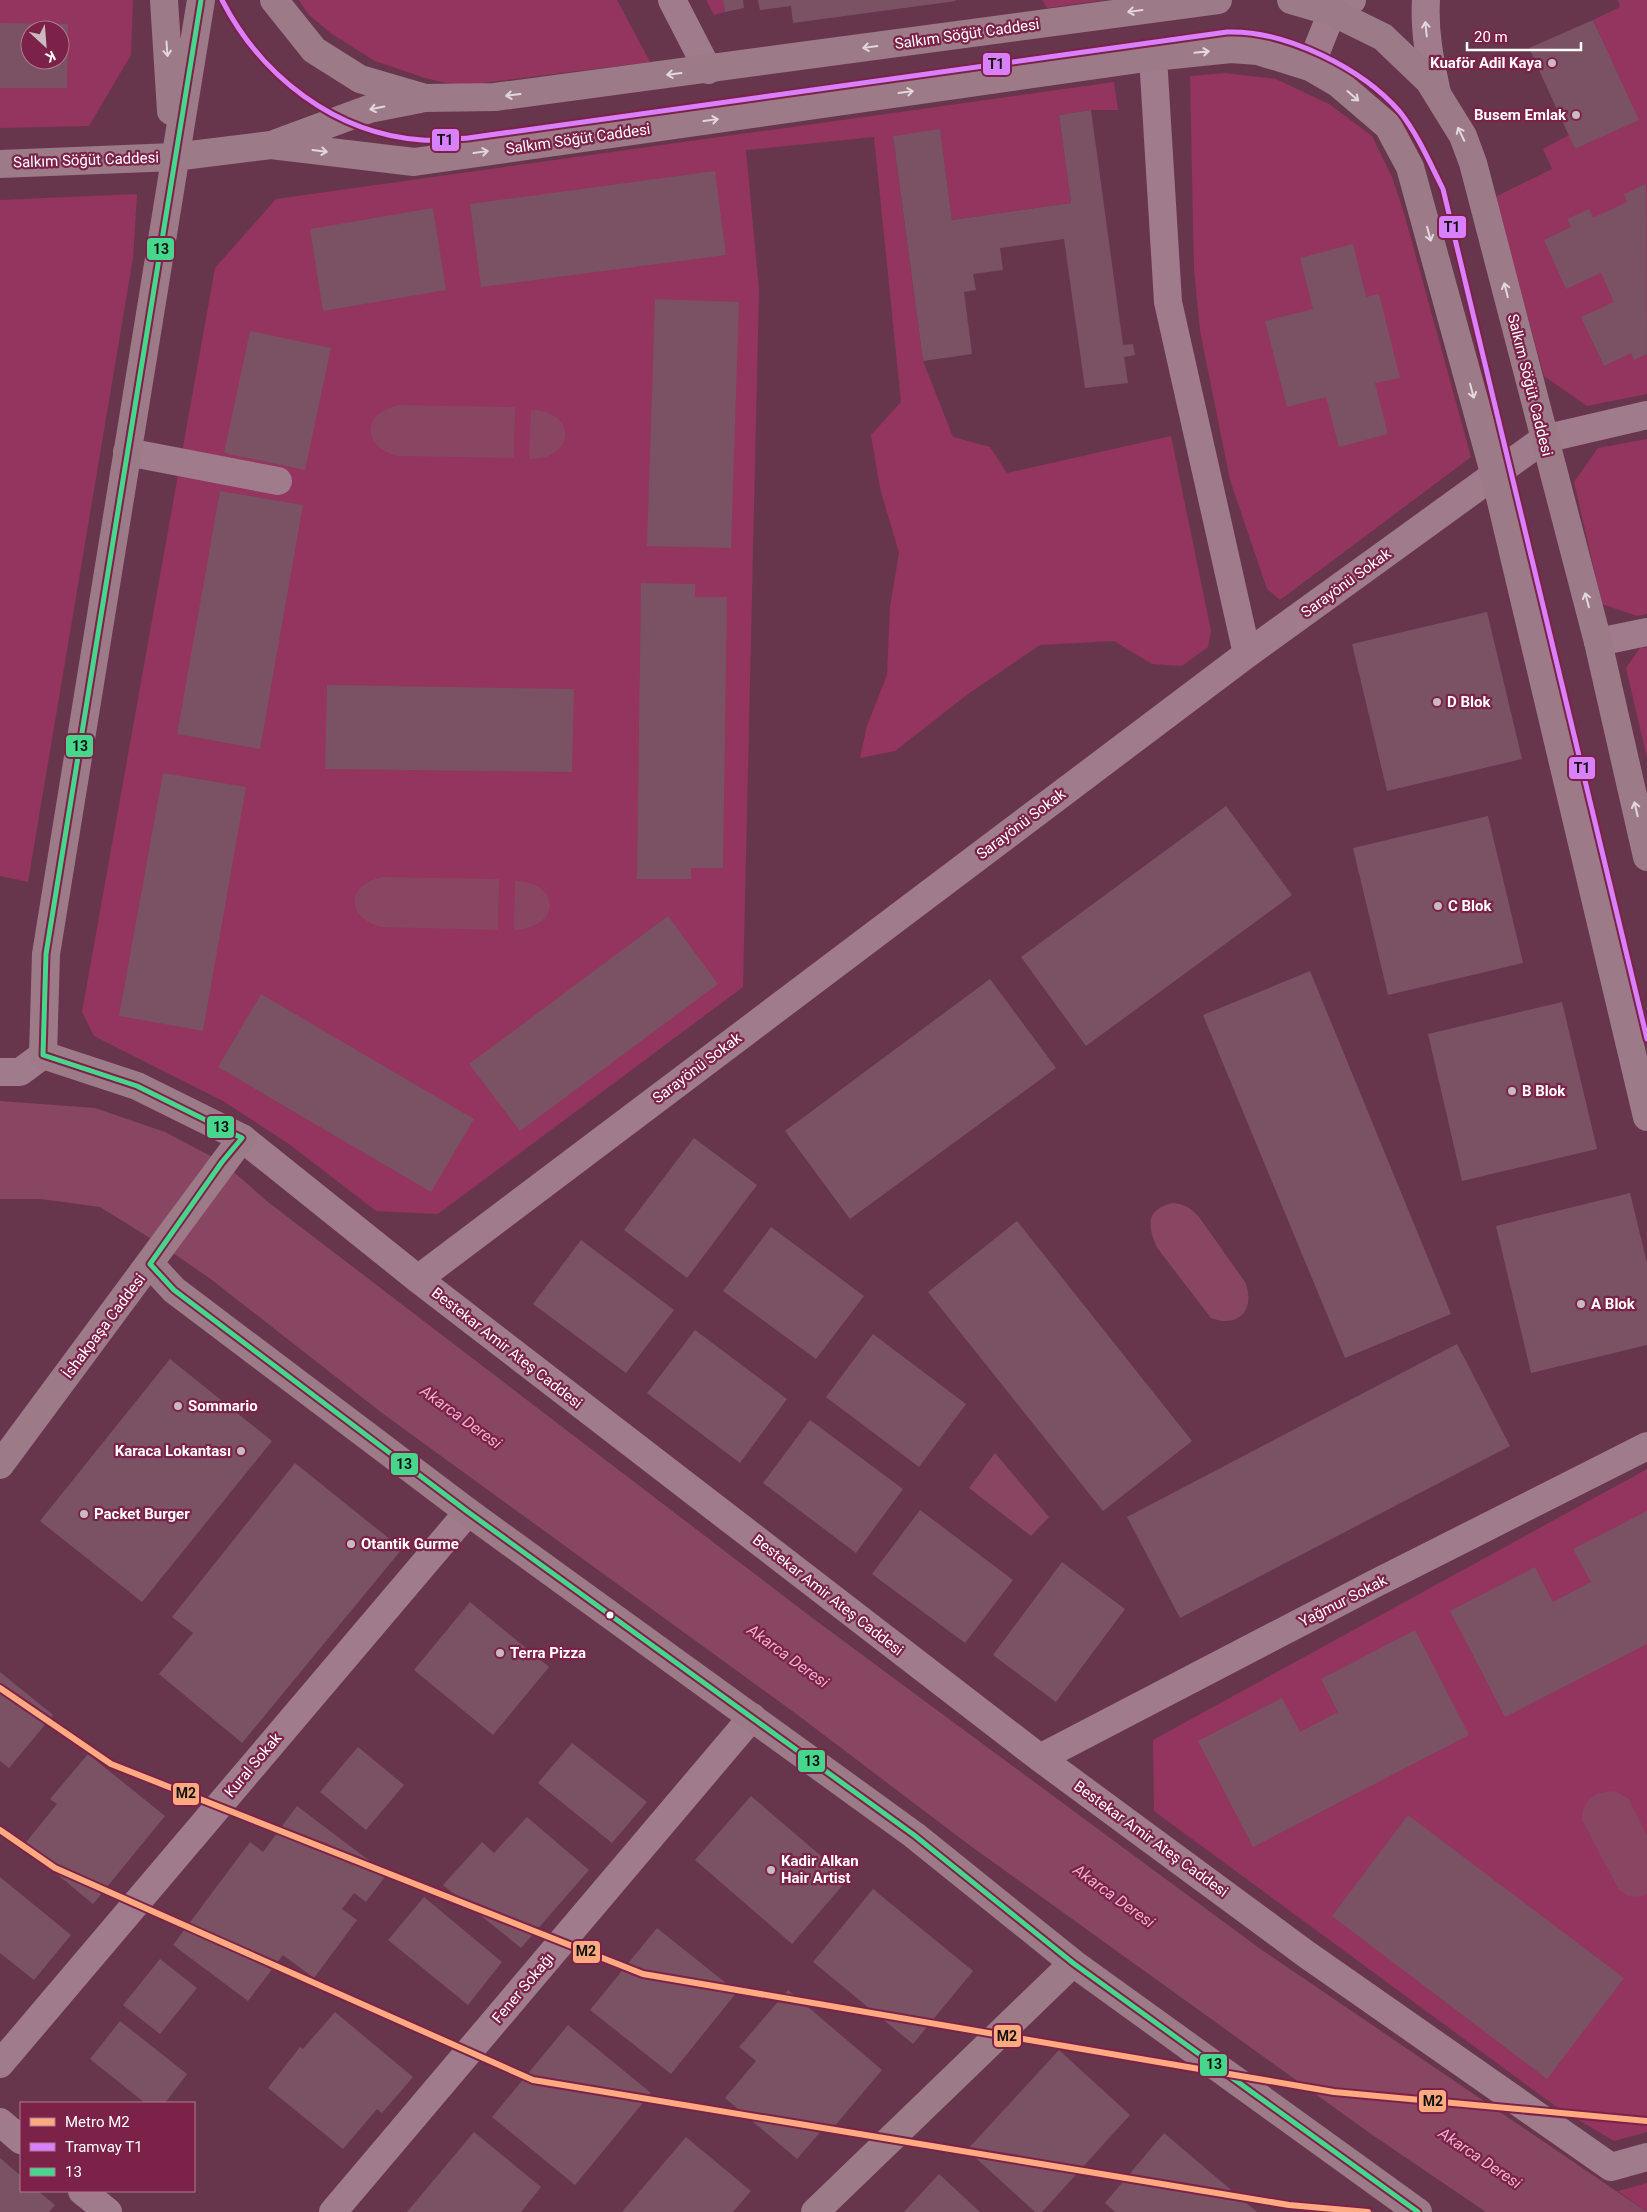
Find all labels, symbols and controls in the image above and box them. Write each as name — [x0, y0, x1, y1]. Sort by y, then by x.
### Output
one-way arrow — [1127, 6, 1143, 16]
street label: Salkım Söğüt Caddesi — [894, 15, 1040, 53]
north arrow — [20, 20, 70, 70]
scale bar — [1467, 20, 1581, 52]
one-way arrow — [1421, 22, 1431, 38]
text: 20 m — [1474, 28, 1508, 46]
one-way arrow — [163, 40, 172, 56]
one-way arrow — [862, 43, 878, 53]
one-way arrow — [1193, 47, 1209, 57]
text: K — [43, 48, 58, 66]
line badge: T1 — [982, 52, 1011, 76]
place label: Kuaför Adil Kaya — [1430, 54, 1542, 72]
text: T1 — [988, 56, 1004, 72]
marker: Kuaför Adil Kaya — [1546, 57, 1558, 69]
one-way arrow — [667, 69, 683, 79]
one-way arrow — [898, 87, 914, 97]
one-way arrow — [505, 90, 521, 100]
one-way arrow — [1346, 90, 1359, 101]
one-way arrow — [369, 104, 385, 113]
place label: Busem Emlak — [1474, 106, 1567, 124]
marker: Busem Emlak — [1570, 109, 1582, 121]
one-way arrow — [703, 114, 719, 124]
street label: Salkım Söğüt Caddesi — [505, 120, 651, 158]
one-way arrow — [1456, 127, 1466, 142]
line badge: T1 — [431, 128, 460, 152]
text: T1 — [437, 132, 453, 148]
one-way arrow — [311, 146, 327, 156]
one-way arrow — [472, 147, 488, 157]
street label: Salkım Söğüt Caddesi — [13, 148, 159, 172]
line badge: T1 — [1438, 215, 1467, 239]
text: T1 — [1444, 219, 1460, 235]
one-way arrow — [1424, 225, 1434, 241]
line badge: 13 — [146, 237, 175, 261]
text: 13 — [153, 241, 169, 257]
one-way arrow — [1501, 283, 1510, 299]
street label: Salkım Söğüt Caddesi — [1504, 312, 1556, 458]
one-way arrow — [1468, 382, 1477, 398]
street label: Sarayönü Sokak — [1298, 544, 1395, 622]
one-way arrow — [1581, 592, 1591, 608]
place label: D Blok — [1447, 693, 1491, 711]
marker: D Blok — [1431, 696, 1443, 708]
line badge: 13 — [65, 734, 94, 758]
text: 13 — [72, 738, 88, 754]
line badge: T1 — [1568, 756, 1596, 780]
text: T1 — [1574, 760, 1590, 776]
street label: Sarayönü Sokak — [973, 785, 1069, 863]
one-way arrow — [1631, 802, 1640, 818]
place label: C Blok — [1448, 897, 1493, 915]
marker: C Blok — [1432, 900, 1444, 912]
street label: Sarayönü Sokak — [649, 1029, 745, 1107]
place label: B Blok — [1522, 1082, 1566, 1100]
marker: B Blok — [1506, 1085, 1518, 1097]
line badge: 13 — [206, 1115, 235, 1139]
text: 13 — [213, 1119, 229, 1135]
street label: İshakpaşa Caddesi — [59, 1270, 149, 1382]
street label: Bestekar Amir Ateş Caddesi — [428, 1284, 586, 1412]
place label: A Blok — [1591, 1295, 1636, 1313]
marker: A Blok — [1575, 1298, 1587, 1310]
water label: Akarca Deresi — [416, 1381, 505, 1453]
place label: Sommario — [188, 1397, 258, 1415]
marker: Sommario — [172, 1400, 184, 1412]
place label: Karaca Lokantası — [115, 1442, 231, 1460]
marker: Karaca Lokantası — [235, 1445, 247, 1457]
line badge: 13 — [390, 1452, 419, 1476]
text: 13 — [396, 1456, 412, 1472]
place label: Packet Burger — [94, 1505, 190, 1523]
marker: Packet Burger — [78, 1508, 90, 1520]
street label: Bestekar Amir Ateş Caddesi — [749, 1531, 907, 1659]
place label: Otantik Gurme — [361, 1535, 459, 1553]
marker: Otantik Gurme — [345, 1538, 357, 1550]
street label: Yağmur Sokak — [1296, 1571, 1390, 1631]
unlabelled marker — [605, 1610, 615, 1620]
water label: Akarca Deresi — [743, 1620, 832, 1692]
place label: Terra Pizza — [510, 1644, 586, 1662]
marker: Terra Pizza — [494, 1647, 506, 1659]
street label: Kural Sokak — [221, 1729, 285, 1801]
line badge: 13 — [797, 1749, 826, 1773]
text: 13 — [804, 1753, 820, 1769]
street label: Bestekar Amir Ateş Caddesi — [1070, 1777, 1232, 1901]
line badge: M2 — [172, 1782, 200, 1806]
text: M2 — [176, 1785, 196, 1801]
place label: Kadir Alkan Hair Artist — [781, 1852, 859, 1887]
water label: Akarca Deresi — [1069, 1860, 1158, 1932]
marker: Kadir Alkan Hair Artist — [765, 1864, 777, 1876]
line badge: M2 — [572, 1940, 601, 1964]
text: M2 — [576, 1943, 596, 1959]
street label: Fener Sokağı — [488, 1949, 558, 2027]
line badge: M2 — [993, 2024, 1022, 2048]
text: M2 — [997, 2028, 1017, 2044]
line badge: 13 — [1199, 2053, 1228, 2077]
text: 13 — [1206, 2056, 1222, 2072]
line badge: M2 — [1418, 2089, 1447, 2113]
text: M2 — [1423, 2093, 1443, 2109]
legend — [20, 2102, 195, 2192]
text: Metro M2 — [65, 2113, 130, 2131]
water label: Akarca Deresi — [1434, 2123, 1525, 2193]
text: Tramvay T1 — [65, 2138, 143, 2156]
text: 13 — [65, 2163, 82, 2181]

